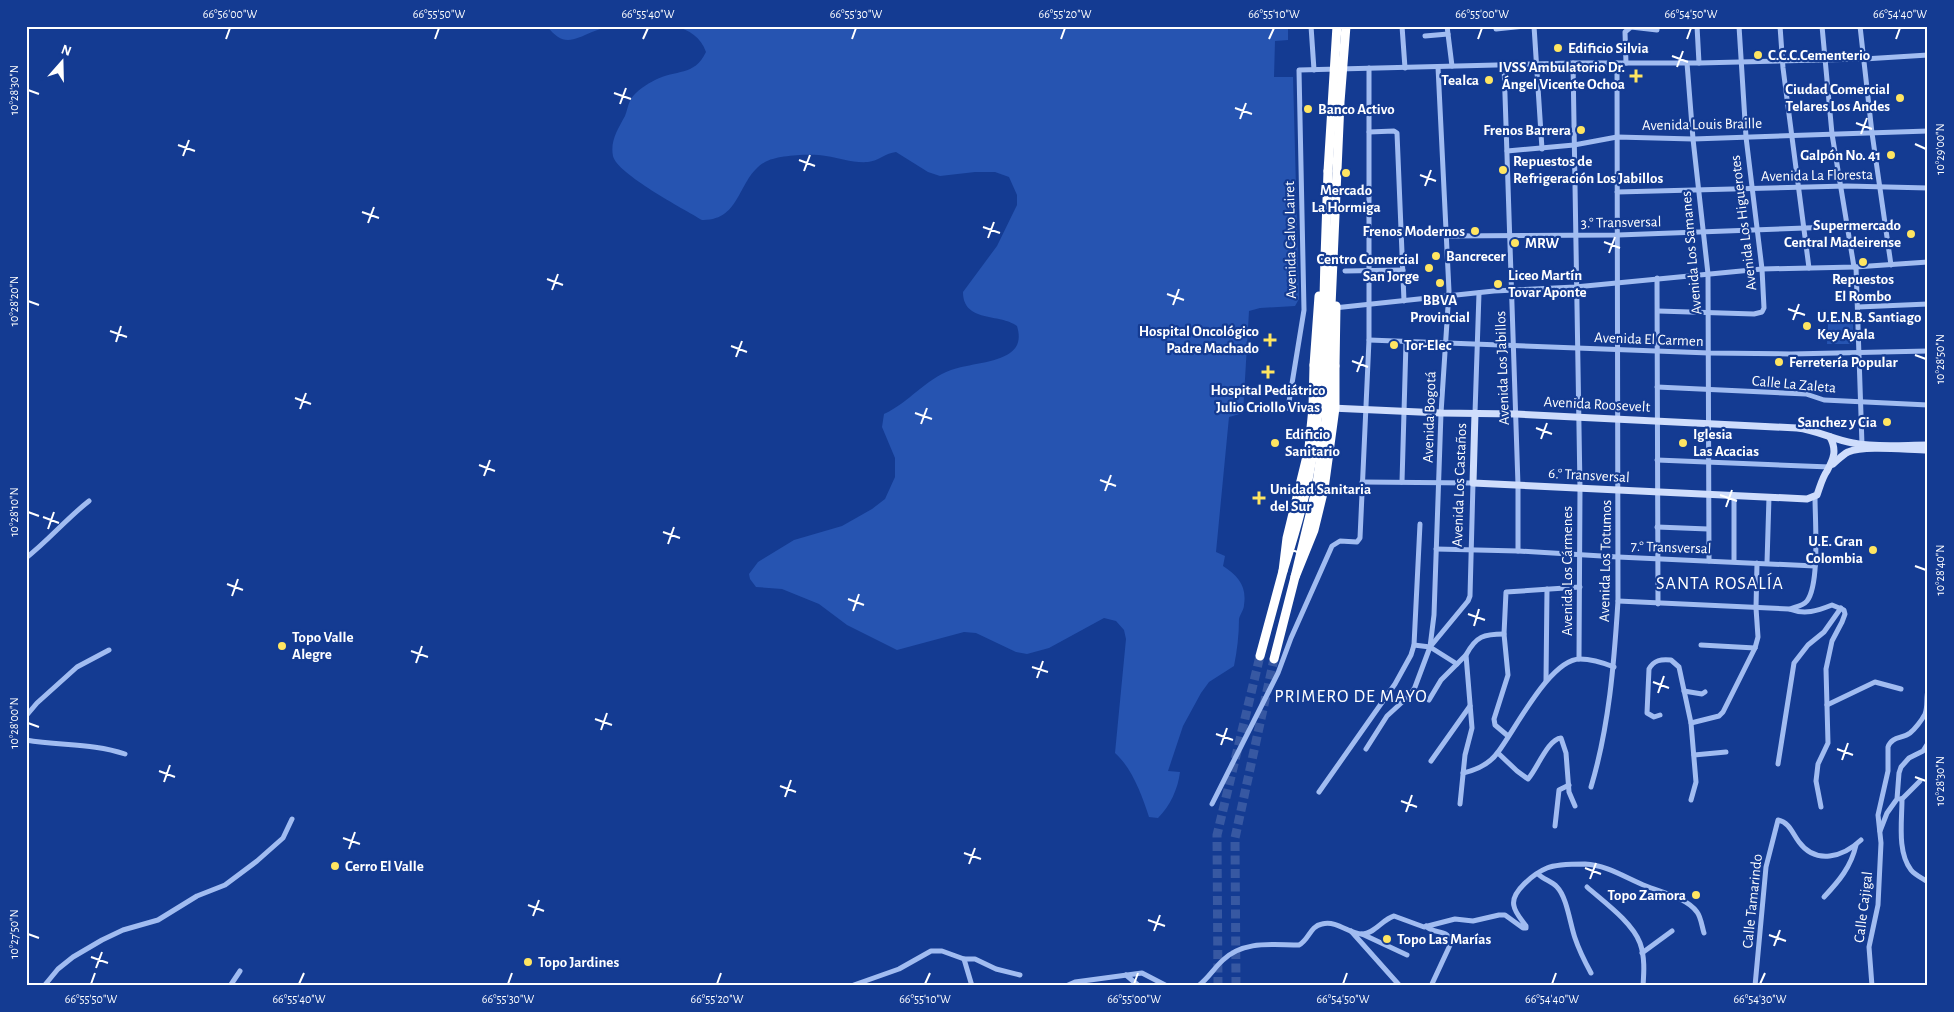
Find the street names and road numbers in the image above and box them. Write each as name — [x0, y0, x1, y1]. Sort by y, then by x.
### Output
street label: Avenida Louis Braille — [1642, 116, 1762, 133]
street label: Avenida Los Higuerotes — [1728, 154, 1759, 292]
street label: Avenida La Floresta — [1761, 167, 1873, 184]
street label: Avenida Calvo Lairet — [1282, 181, 1299, 299]
street label: Avenida Los Samanes — [1679, 191, 1704, 315]
street label: 3.° Transversal — [1581, 214, 1661, 231]
street label: Avenida Los Jabillos — [1493, 311, 1512, 425]
street label: Avenida El Carmen — [1594, 330, 1704, 349]
street label: Avenida Bogotá — [1420, 371, 1439, 463]
street label: Calle La Zaleta — [1751, 373, 1837, 396]
street label: Avenida Roosevelt — [1543, 394, 1651, 415]
street label: Avenida Los Castaños — [1450, 423, 1469, 547]
street label: 6.° Transversal — [1548, 466, 1630, 485]
street label: Avenida Los Totumos — [1597, 500, 1614, 622]
street label: Avenida Los Cármenes — [1560, 506, 1575, 636]
street label: 7.° Transversal — [1630, 539, 1712, 556]
street label: Calle Tamarindo — [1740, 853, 1765, 949]
street label: Calle Cajigal — [1852, 871, 1875, 944]

